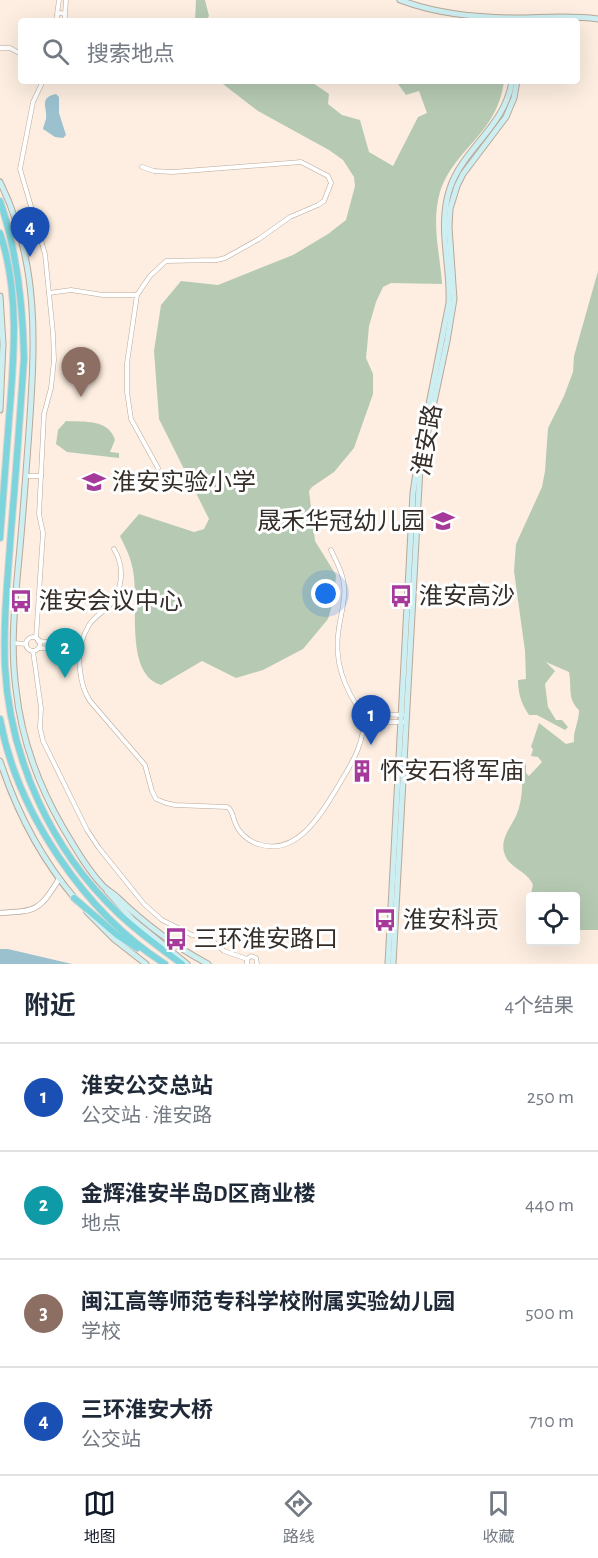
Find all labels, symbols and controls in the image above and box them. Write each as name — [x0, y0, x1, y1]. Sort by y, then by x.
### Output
search box — [18, 18, 580, 84]
icon: search — [39, 35, 72, 68]
text: 搜索地点 — [87, 43, 175, 65]
pin: 4 — [10, 208, 50, 257]
pin: 3 — [62, 348, 100, 397]
street label: 淮安路 — [408, 402, 446, 478]
school or university icon: 淮安实验小学 — [81, 469, 107, 495]
place label: 淮安实验小学 — [112, 469, 256, 495]
place label: 晟禾华冠幼儿园 — [257, 508, 425, 534]
school or university icon: 晟禾华冠幼儿园 — [430, 508, 456, 534]
your location — [311, 579, 340, 608]
bus stop icon: 淮安高沙 — [388, 583, 414, 609]
place label: 淮安高沙 — [419, 583, 515, 609]
bus stop icon: 淮安会议中心 — [8, 588, 34, 614]
place label: 淮安会议中心 — [39, 588, 183, 614]
pin: 2 — [46, 628, 84, 678]
pin: 1 — [352, 696, 391, 745]
building icon: 怀安石将军庙 — [349, 758, 375, 784]
place label: 怀安石将军庙 — [380, 758, 524, 784]
map controls — [526, 892, 580, 946]
button: locate — [526, 892, 580, 946]
bus stop icon: 淮安科贡 — [372, 907, 398, 933]
place label: 淮安科贡 — [403, 907, 499, 933]
bus stop icon: 三环淮安路口 — [163, 926, 189, 952]
place label: 三环淮安路口 — [194, 926, 338, 952]
text: 附近 — [24, 993, 76, 1019]
text: 4个结果 — [504, 996, 574, 1016]
text: 淮安公交总站 — [81, 1075, 213, 1097]
text: 1 — [40, 1087, 47, 1107]
text: 250 m — [527, 1087, 574, 1107]
text: 公交站 · 淮安路 — [81, 1106, 212, 1126]
text: 金辉淮安半岛D区商业楼 — [81, 1183, 315, 1205]
text: 2 — [39, 1195, 48, 1215]
text: 440 m — [525, 1195, 574, 1215]
text: 地点 — [81, 1214, 121, 1234]
text: 闽江高等师范专科学校附属实验幼儿园 — [81, 1291, 455, 1313]
text: 3 — [39, 1303, 48, 1323]
text: 500 m — [525, 1303, 574, 1323]
text: 学校 — [81, 1322, 121, 1342]
text: 三环淮安大桥 — [81, 1399, 213, 1421]
text: 4 — [38, 1411, 49, 1431]
text: 710 m — [529, 1411, 574, 1431]
text: 公交站 — [81, 1430, 141, 1450]
tab: 地图 — [83, 1487, 116, 1547]
tab: 路线 — [282, 1487, 315, 1547]
tab: 收藏 — [482, 1487, 515, 1547]

